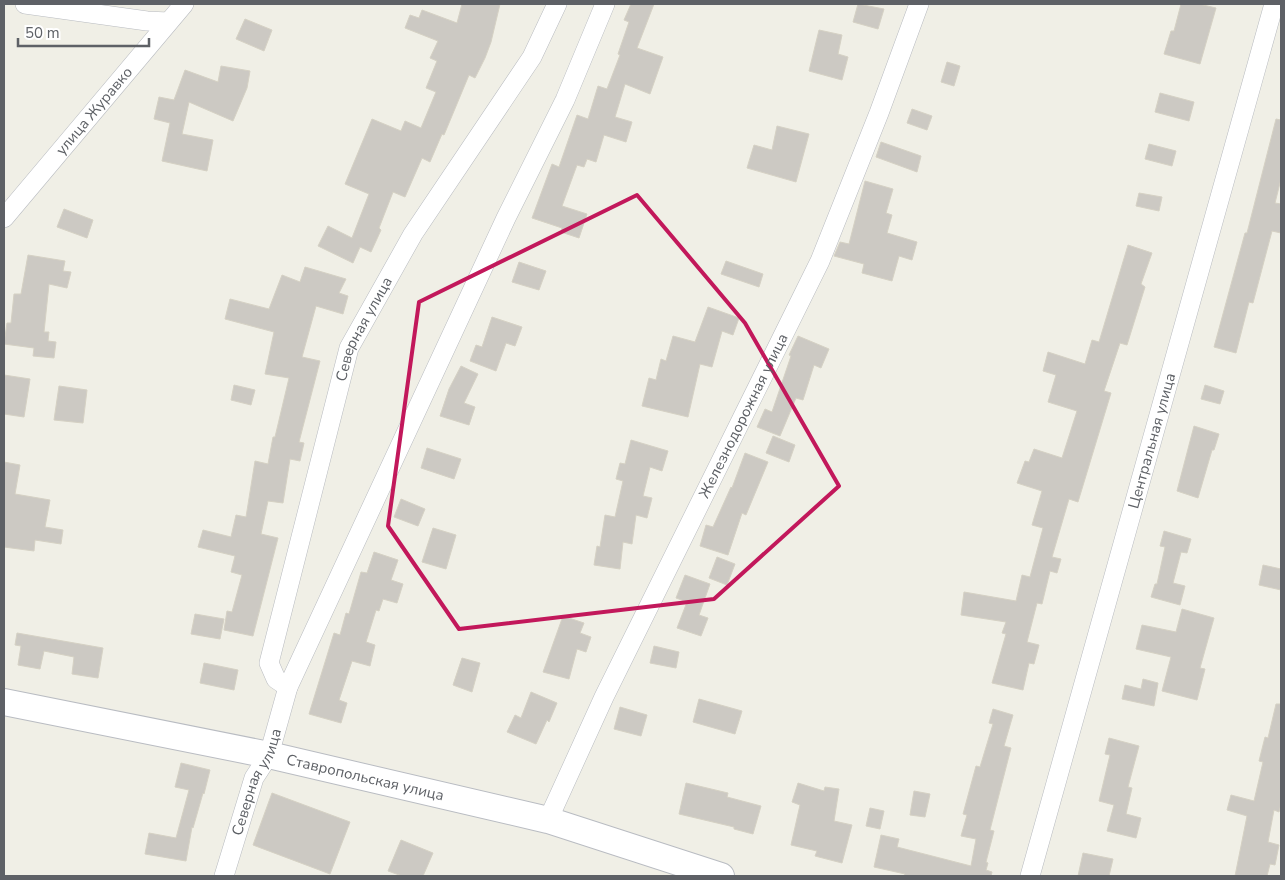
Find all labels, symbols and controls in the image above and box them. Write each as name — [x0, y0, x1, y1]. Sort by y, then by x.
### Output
scale bar — [18, 15, 149, 47]
text: 50 m — [25, 23, 60, 43]
street label: улица Журавко — [51, 63, 137, 159]
street label: Северная улица — [331, 273, 397, 383]
street label: Железнодорожная улица — [694, 330, 793, 502]
street label: Центральная улица — [1123, 371, 1180, 511]
street label: Северная улица — [227, 726, 286, 838]
street label: Ставропольская улица — [284, 749, 446, 805]

